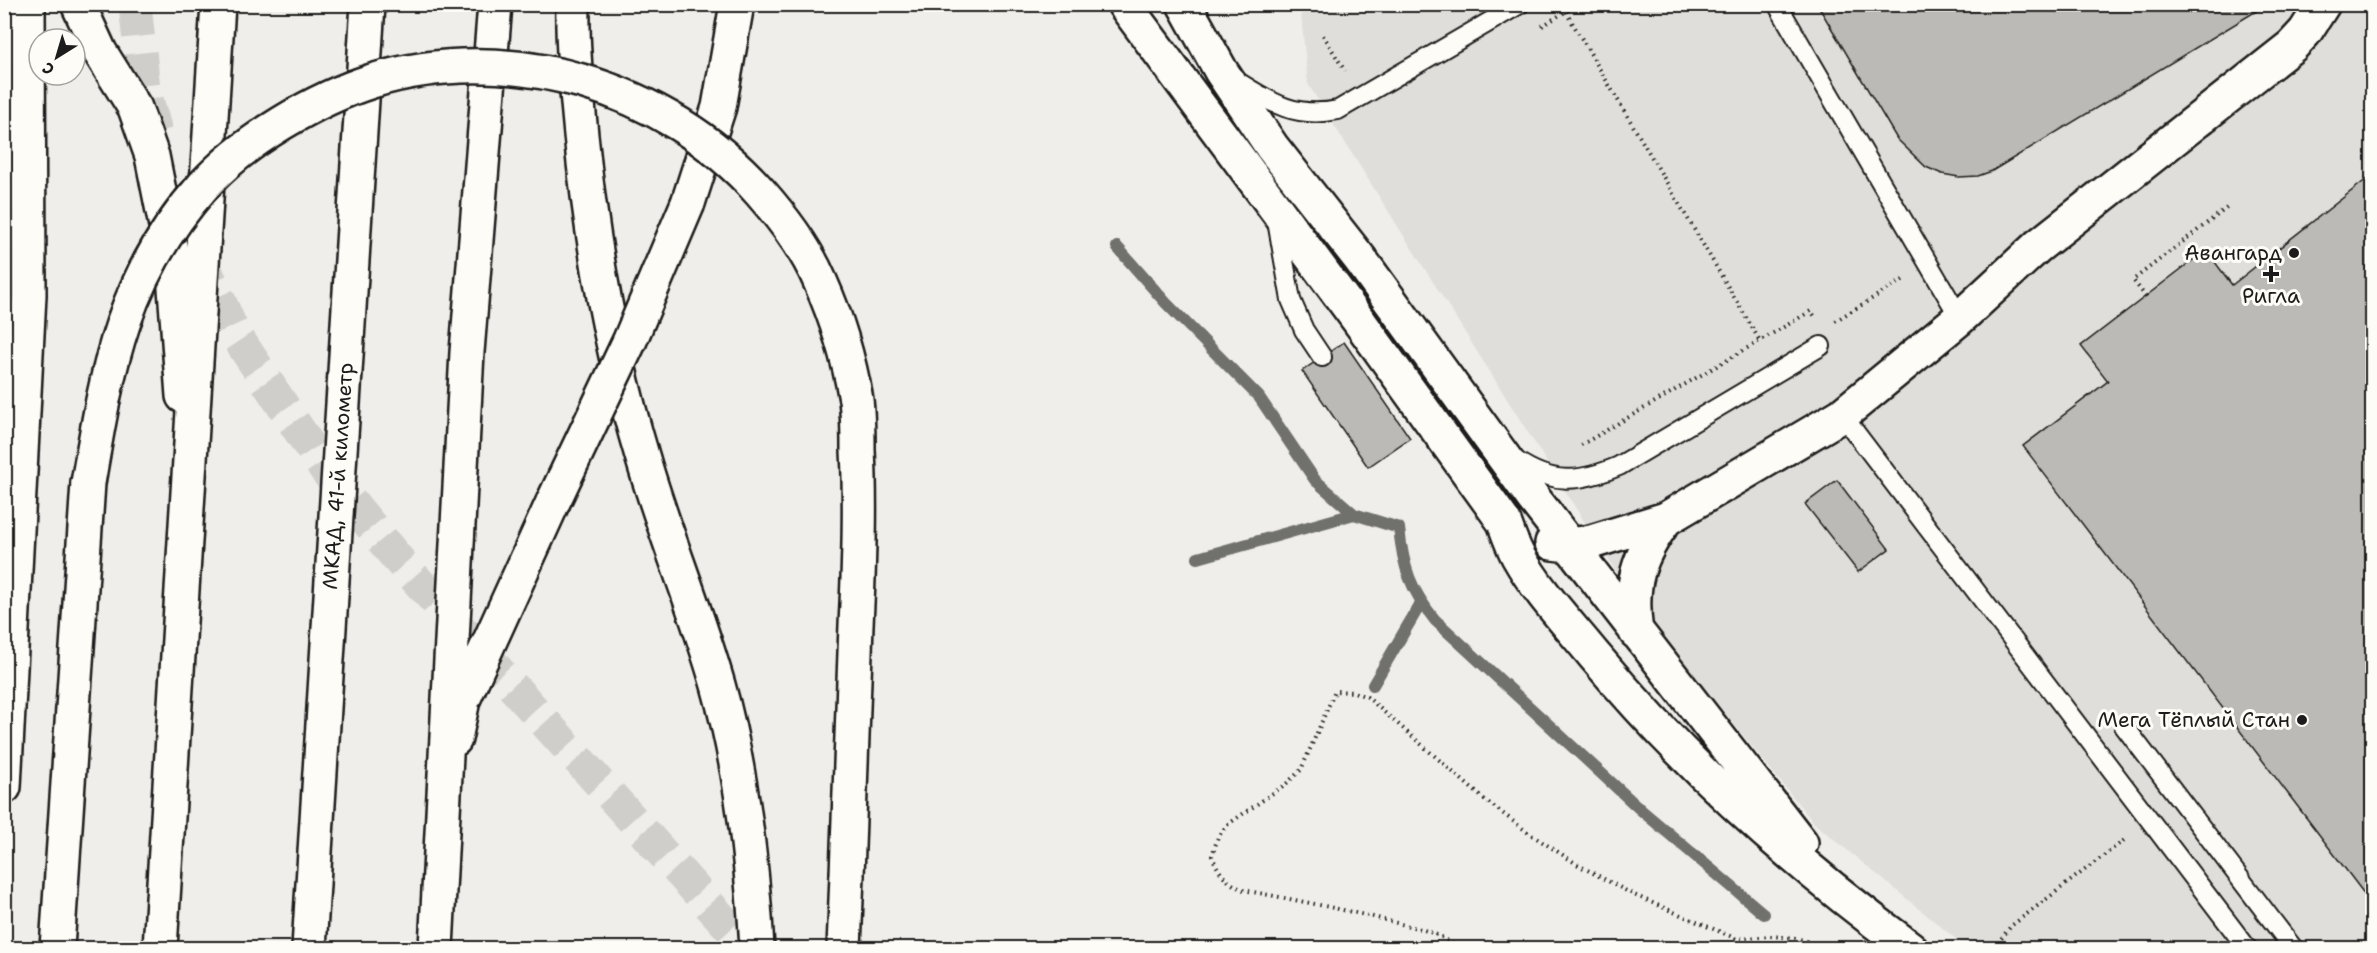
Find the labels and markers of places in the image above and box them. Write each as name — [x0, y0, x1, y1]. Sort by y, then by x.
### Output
place label: Авангард — [2184, 239, 2282, 267]
marker: Авангард — [2287, 246, 2301, 260]
marker: Ригла — [2264, 267, 2278, 281]
place label: Ригла — [2242, 282, 2300, 310]
place label: Мега Тёплый Cтан — [2098, 706, 2290, 734]
marker: Мега Тёплый Cтан — [2295, 713, 2309, 727]

